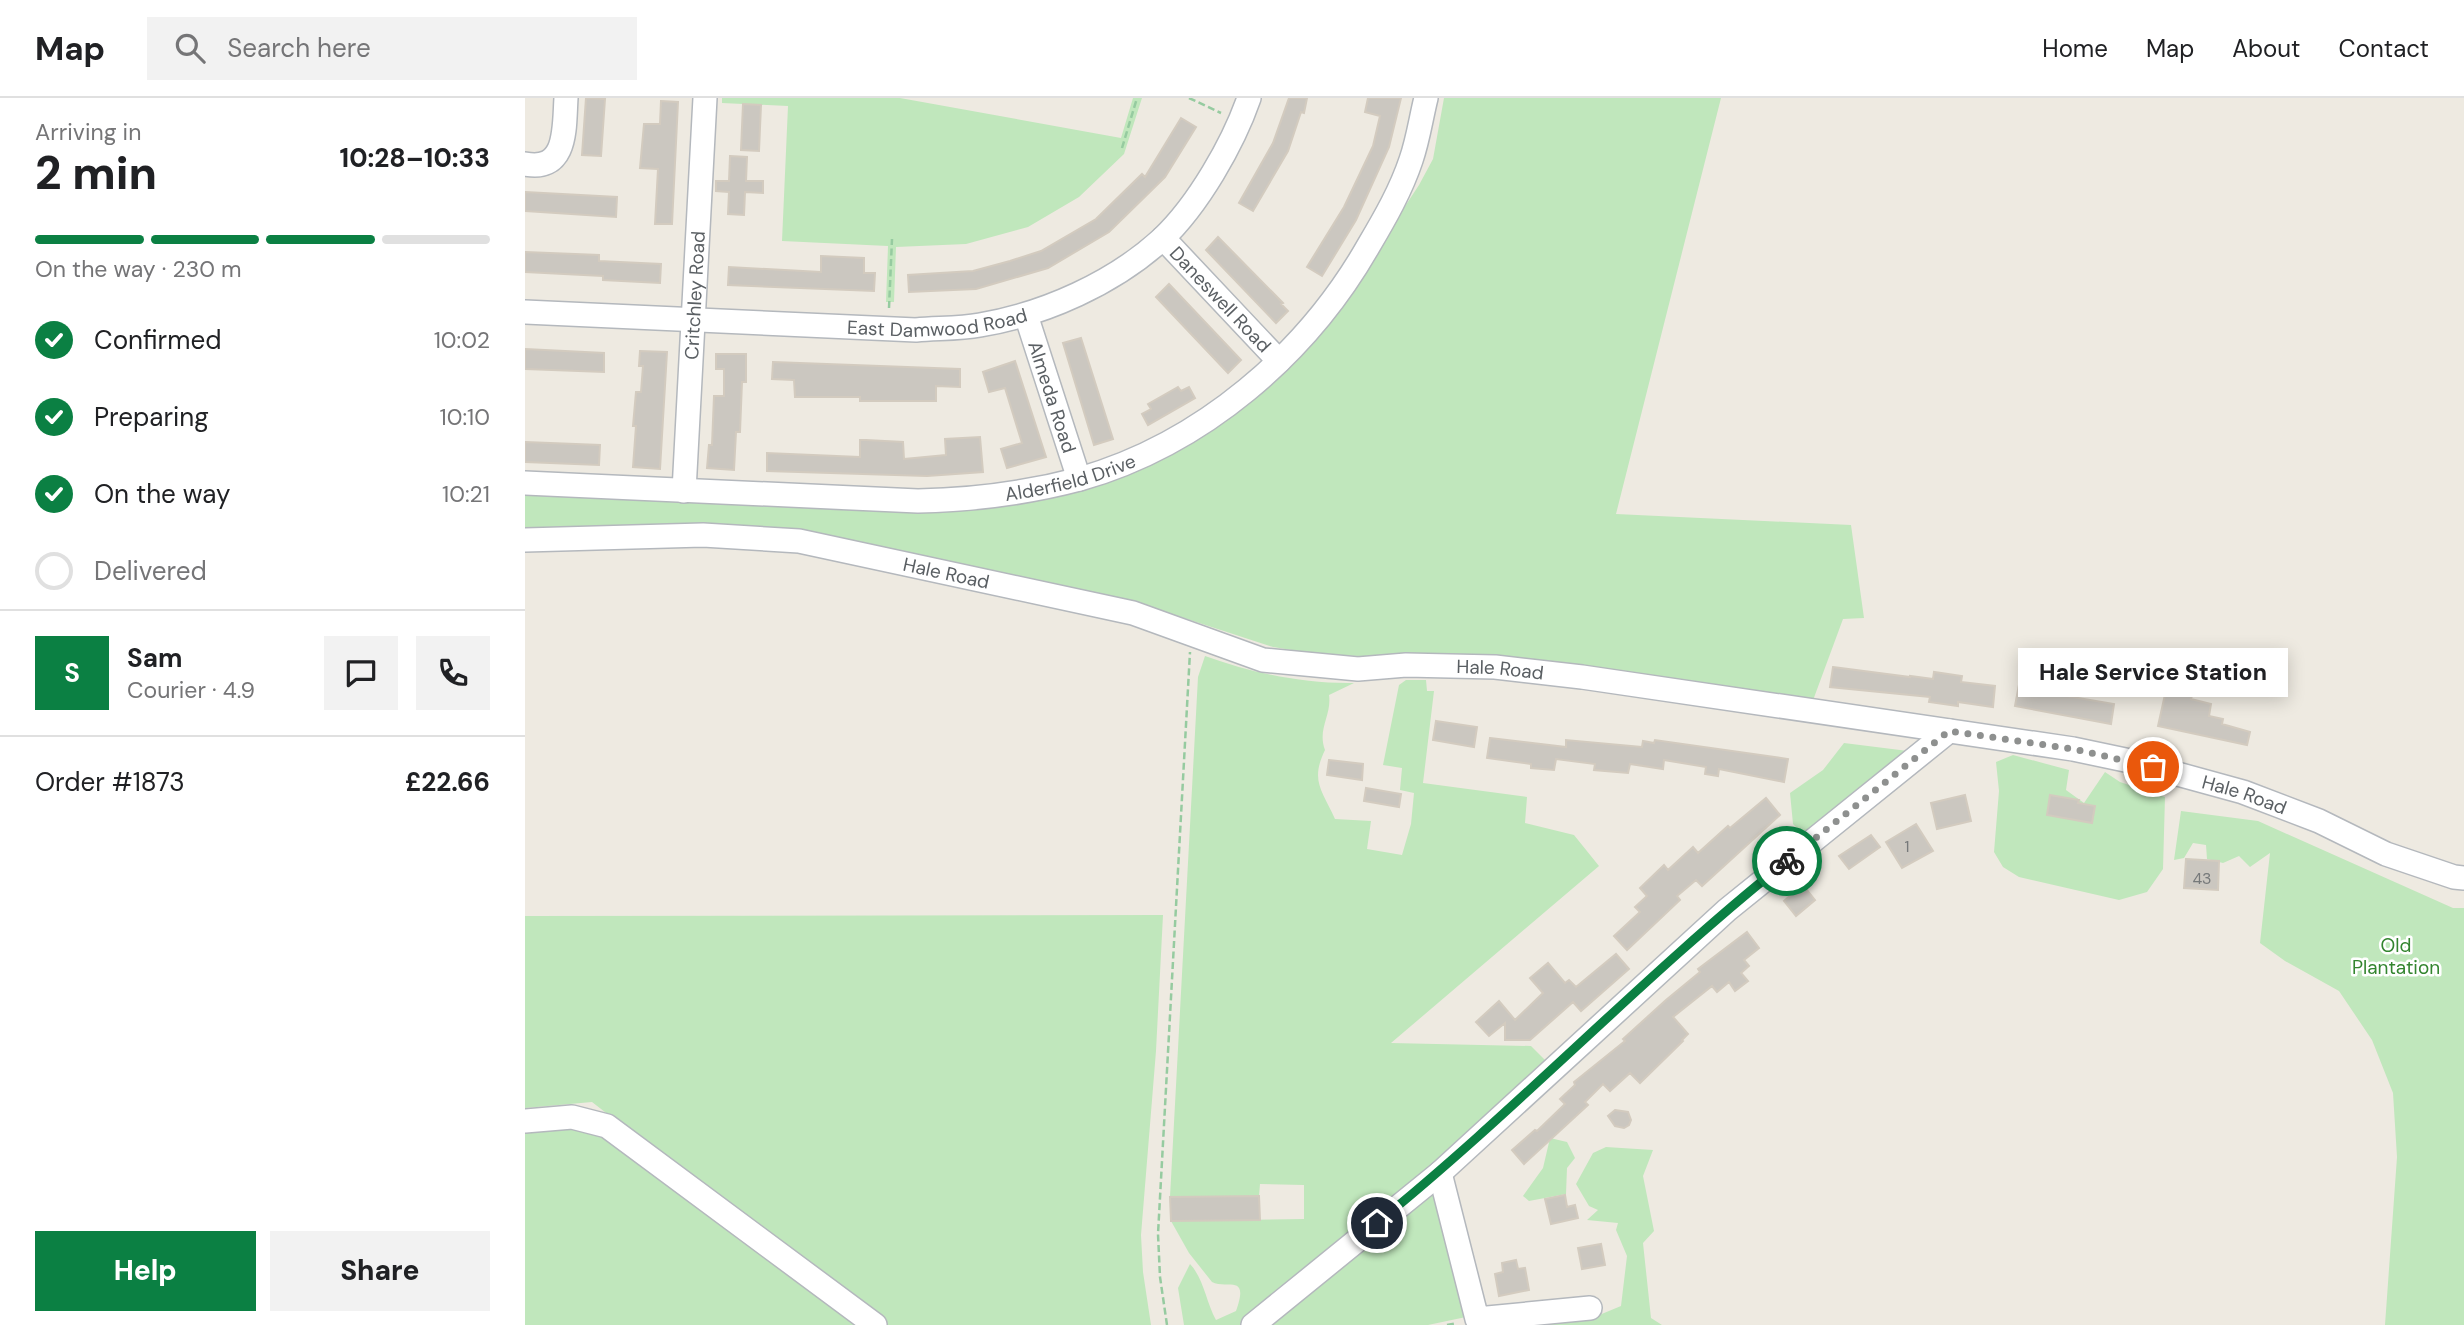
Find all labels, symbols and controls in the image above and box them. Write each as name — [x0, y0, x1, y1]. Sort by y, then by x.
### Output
search box — [147, 17, 637, 80]
text: Map — [35, 27, 105, 70]
icon: search — [171, 29, 209, 67]
text: Search here — [227, 31, 371, 65]
text: Home — [2042, 33, 2108, 64]
text: Map — [2146, 33, 2194, 64]
text: About — [2232, 33, 2301, 64]
text: Contact — [2339, 33, 2429, 64]
text: Arriving in — [35, 117, 141, 147]
text: 10:28–10:33 — [340, 141, 490, 175]
text: 2 min — [35, 143, 157, 203]
street label: Critchley Road — [679, 230, 710, 360]
street label: Daneswell Road — [1165, 241, 1277, 358]
text: On the way · 230 m — [35, 254, 242, 284]
street label: East Damwood Road — [847, 302, 1030, 343]
icon: check — [35, 321, 73, 359]
text: Confirmed — [94, 323, 221, 357]
text: 10:02 — [434, 325, 490, 355]
street label: Almeda Road — [1023, 338, 1082, 456]
icon: check — [35, 398, 73, 436]
text: Preparing — [94, 400, 209, 434]
text: 10:10 — [440, 402, 490, 432]
street label: Alderfield Drive — [1003, 448, 1139, 506]
icon: check — [35, 475, 73, 513]
text: On the way — [94, 477, 230, 511]
text: 10:21 — [442, 479, 490, 509]
street label: Hale Road — [901, 551, 992, 594]
text: Delivered — [94, 554, 207, 588]
button: chat — [324, 636, 398, 710]
button: phone — [416, 636, 490, 710]
text: Sam — [127, 641, 182, 675]
callout: Hale Service Station — [2018, 648, 2288, 697]
street label: Hale Road — [1456, 654, 1545, 685]
text: S — [64, 656, 80, 690]
text: Hale Service Station — [2039, 657, 2267, 687]
text: Courier · 4.9 — [127, 675, 255, 705]
pin — [2123, 737, 2183, 797]
icon: bag — [2134, 748, 2172, 786]
text: Order #1873 — [35, 765, 185, 799]
text: £22.66 — [405, 765, 490, 799]
street label: Hale Road — [2199, 769, 2290, 820]
courier — [1752, 826, 1822, 896]
house number: 1 — [1905, 836, 1910, 857]
icon: bike — [1768, 842, 1806, 880]
house number: 43 — [2192, 868, 2212, 889]
park label: Old Plantation — [2352, 933, 2440, 980]
pin — [1347, 1193, 1407, 1253]
icon: home — [1358, 1204, 1396, 1242]
button: Help — [35, 1231, 256, 1311]
button: Share — [270, 1231, 490, 1311]

